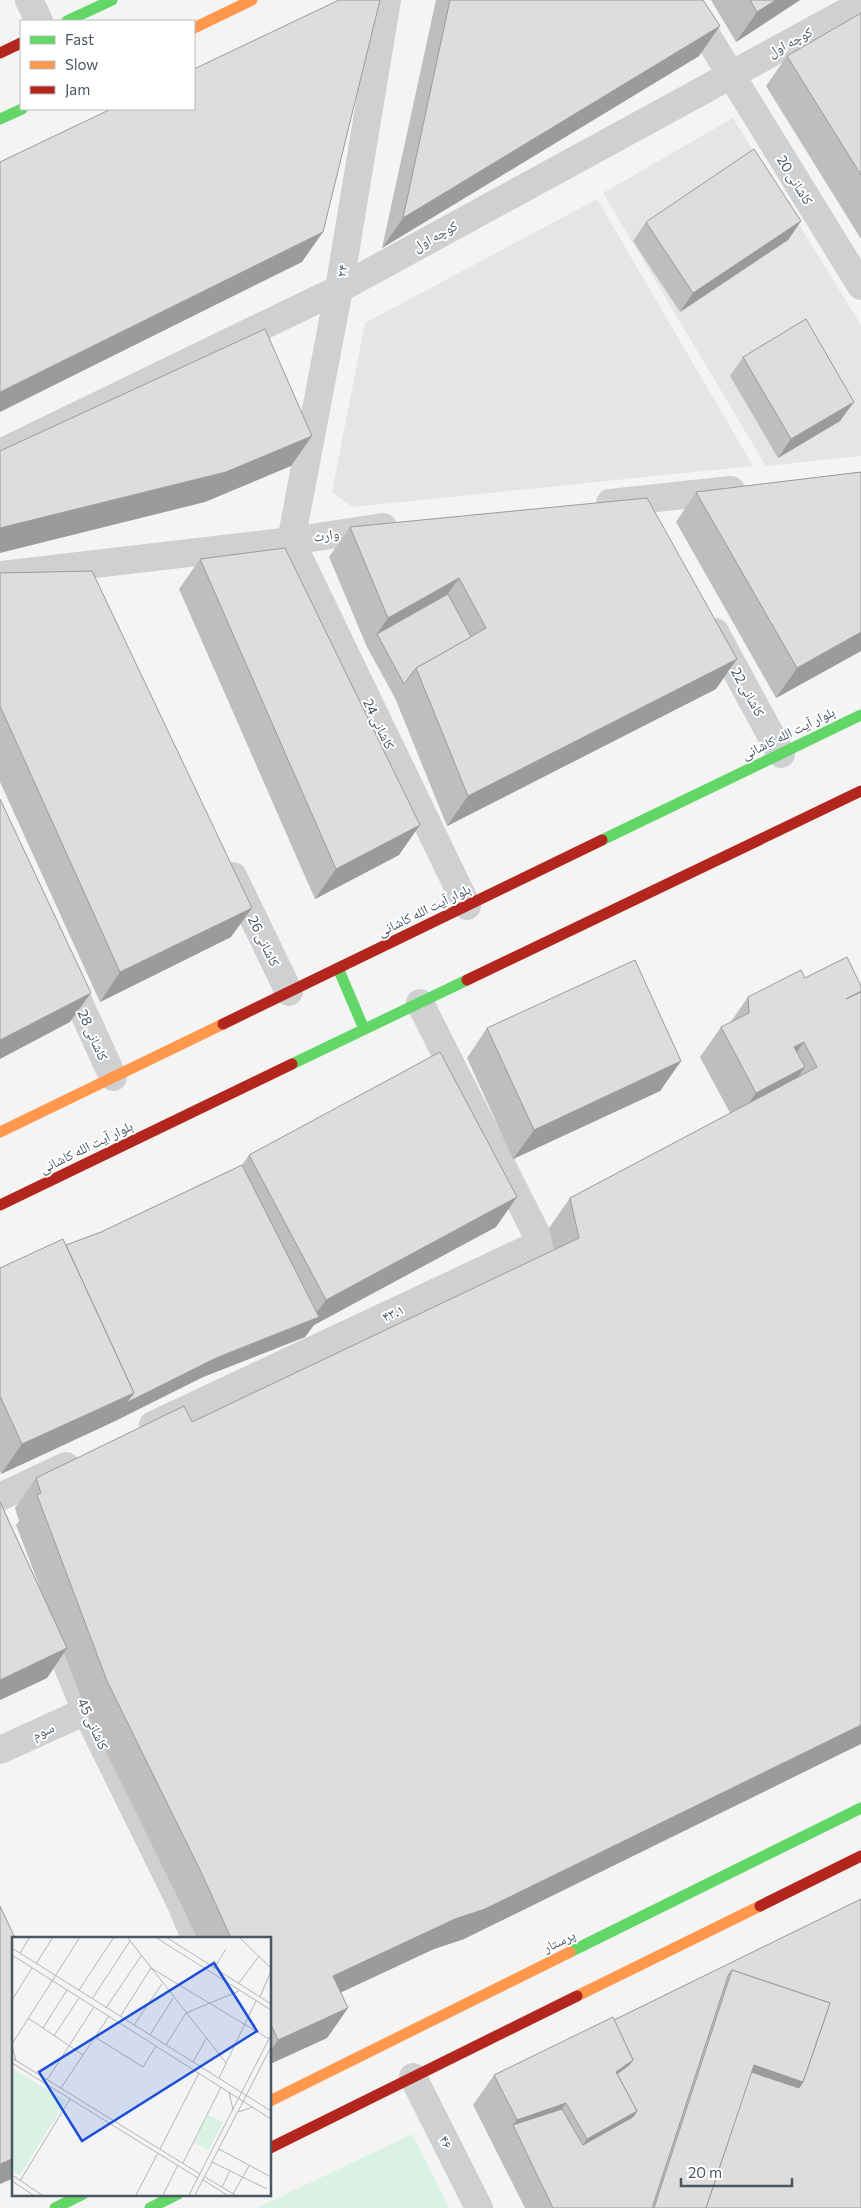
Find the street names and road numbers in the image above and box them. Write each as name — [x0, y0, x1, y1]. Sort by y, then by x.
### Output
street label: کوچه اول — [764, 23, 816, 61]
street label: کاشانی 20 — [773, 152, 817, 208]
street label: کوچه اول — [409, 216, 461, 256]
street label: ۲۴ — [332, 263, 351, 278]
street label: وارث — [312, 524, 340, 546]
street label: کاشانی 22 — [727, 664, 769, 720]
street label: کاشانی 24 — [359, 696, 399, 752]
street label: بلوار آیت الله کاشانی — [738, 703, 838, 763]
street label: بلوار آیت الله کاشانی — [374, 880, 474, 940]
street label: کاشانی 26 — [244, 913, 284, 970]
street label: کاشانی 28 — [74, 1006, 112, 1064]
street label: بلوار آیت الله کاشانی — [36, 1117, 136, 1177]
street label: ۴۳.۱ — [379, 1300, 406, 1325]
street label: کاشانی 45 — [73, 1695, 113, 1753]
street label: سوم — [29, 1718, 57, 1745]
street label: پرستار — [539, 1925, 578, 1957]
street label: ۴۶ — [436, 2132, 457, 2151]

